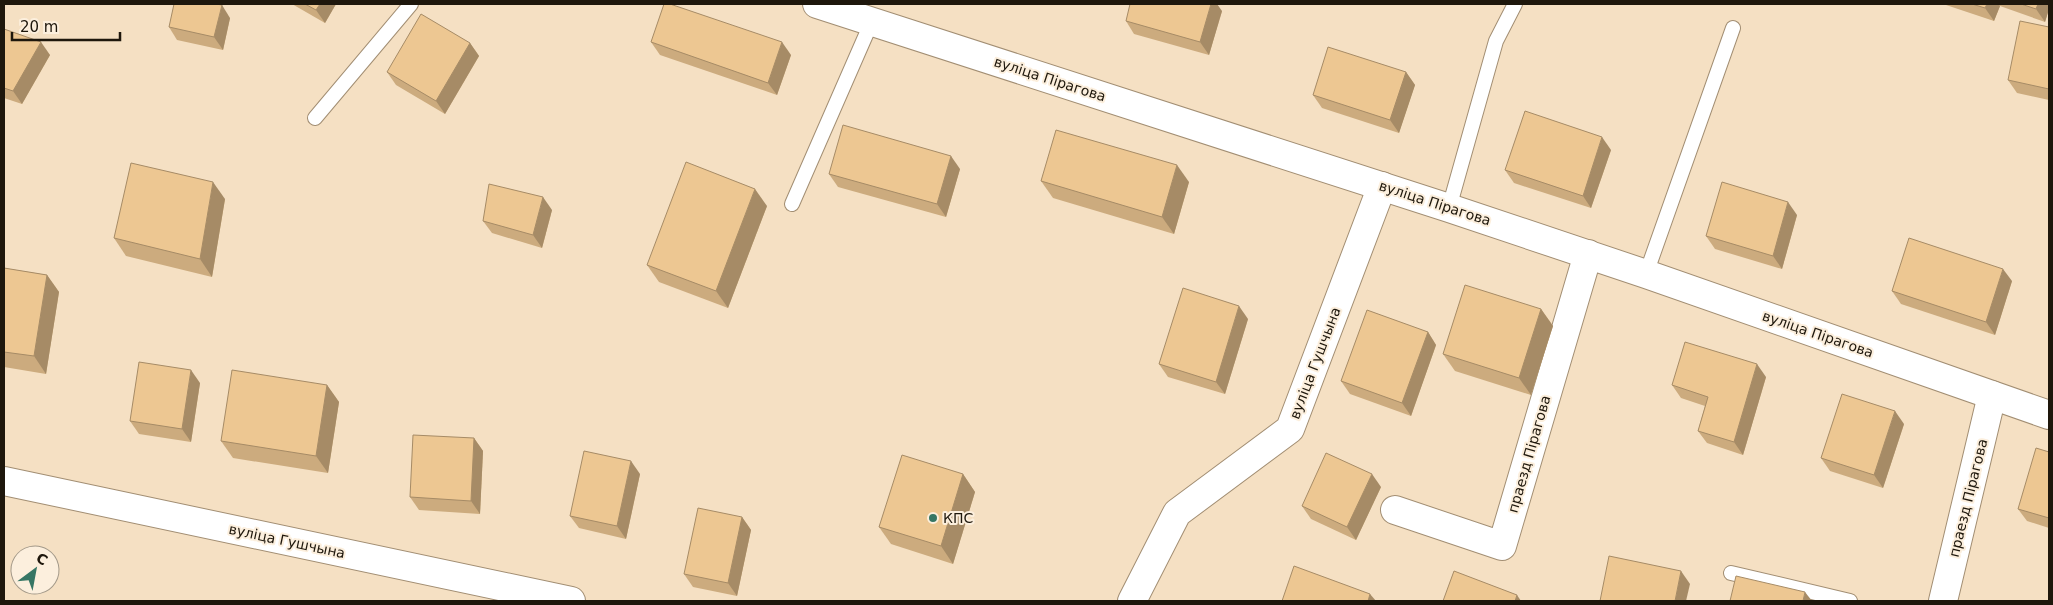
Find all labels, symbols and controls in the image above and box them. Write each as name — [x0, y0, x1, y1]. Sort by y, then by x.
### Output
scale bar — [12, 10, 120, 42]
text: 20 m — [20, 18, 58, 36]
street label: вуліца Пірагова — [992, 53, 1108, 105]
street label: вуліца Пірагова — [1377, 177, 1493, 229]
street label: вуліца Гушчына — [1286, 305, 1344, 421]
street label: вуліца Пірагова — [1760, 307, 1876, 361]
street label: праезд Пірагова — [1505, 393, 1553, 515]
street label: праезд Пірагова — [1946, 437, 1990, 559]
place label: КПС — [943, 510, 973, 526]
marker: КПС — [927, 512, 939, 524]
street label: вуліца Гушчына — [227, 521, 347, 561]
north arrow — [10, 545, 60, 595]
text: С — [33, 549, 50, 568]

